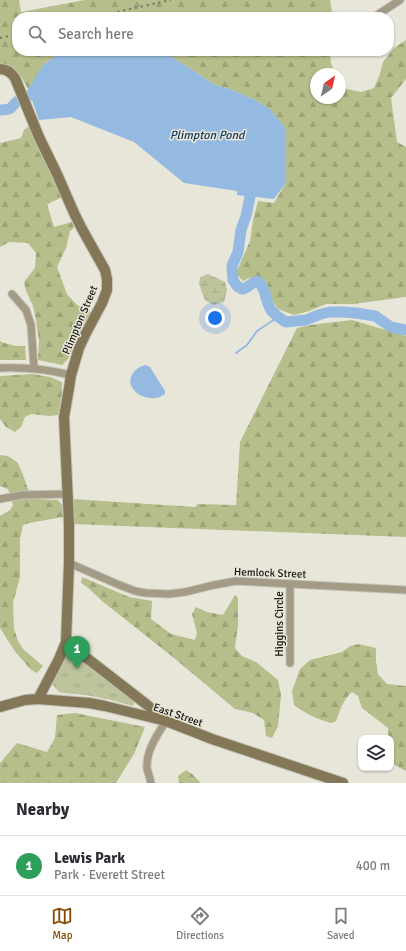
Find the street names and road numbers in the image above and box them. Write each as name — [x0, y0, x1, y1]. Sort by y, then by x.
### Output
street label: Plimpton Street — [60, 283, 100, 356]
street label: Hemlock Street — [234, 565, 307, 581]
street label: Higgins Circle — [273, 591, 286, 657]
street label: East Street — [152, 700, 205, 730]

